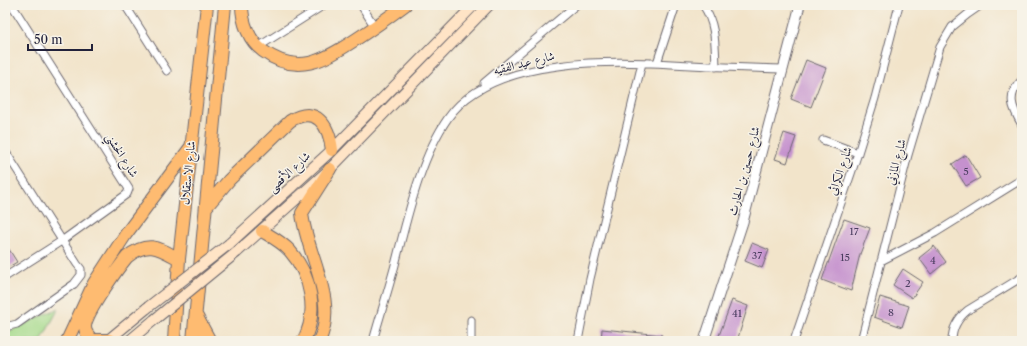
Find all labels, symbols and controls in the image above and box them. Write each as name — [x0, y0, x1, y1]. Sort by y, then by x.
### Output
scale bar — [28, 26, 92, 52]
text: 50 m — [34, 32, 63, 47]
street label: شارع عيد الفقيه — [492, 48, 557, 81]
street label: شارع حسين بن الحارث — [724, 124, 767, 218]
street label: شارع الخشني — [99, 130, 142, 183]
street label: شارع المازني — [882, 137, 913, 188]
street label: شارع الاستقلال — [177, 140, 202, 206]
street label: شارع الكراثي — [824, 144, 859, 198]
street label: شارع الأقصى — [264, 147, 316, 198]
house number: 5 — [963, 165, 969, 178]
house number: 17 — [849, 225, 859, 238]
house number: 37 — [752, 249, 762, 262]
house number: 15 — [840, 251, 850, 264]
house number: 4 — [930, 254, 936, 267]
house number: 2 — [905, 277, 911, 290]
house number: 8 — [888, 306, 894, 319]
house number: 41 — [732, 307, 743, 320]

